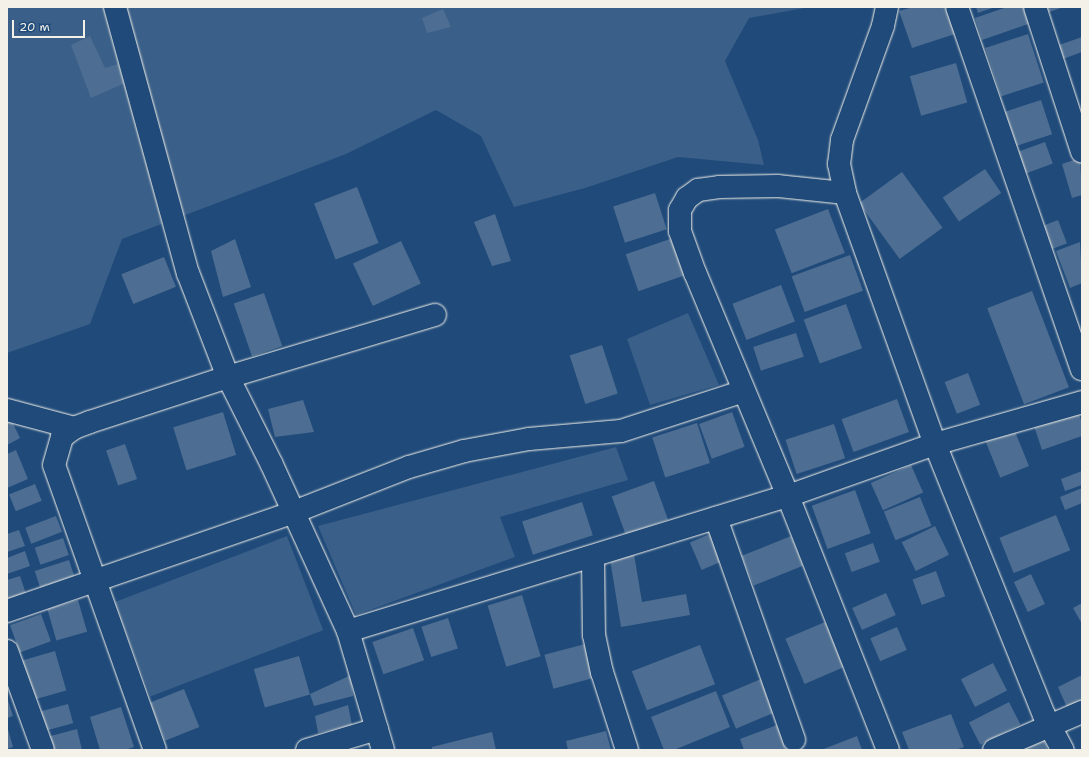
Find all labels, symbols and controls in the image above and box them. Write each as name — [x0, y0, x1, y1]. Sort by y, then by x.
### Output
scale bar — [14, 12, 87, 38]
text: 20 m — [19, 19, 50, 35]

